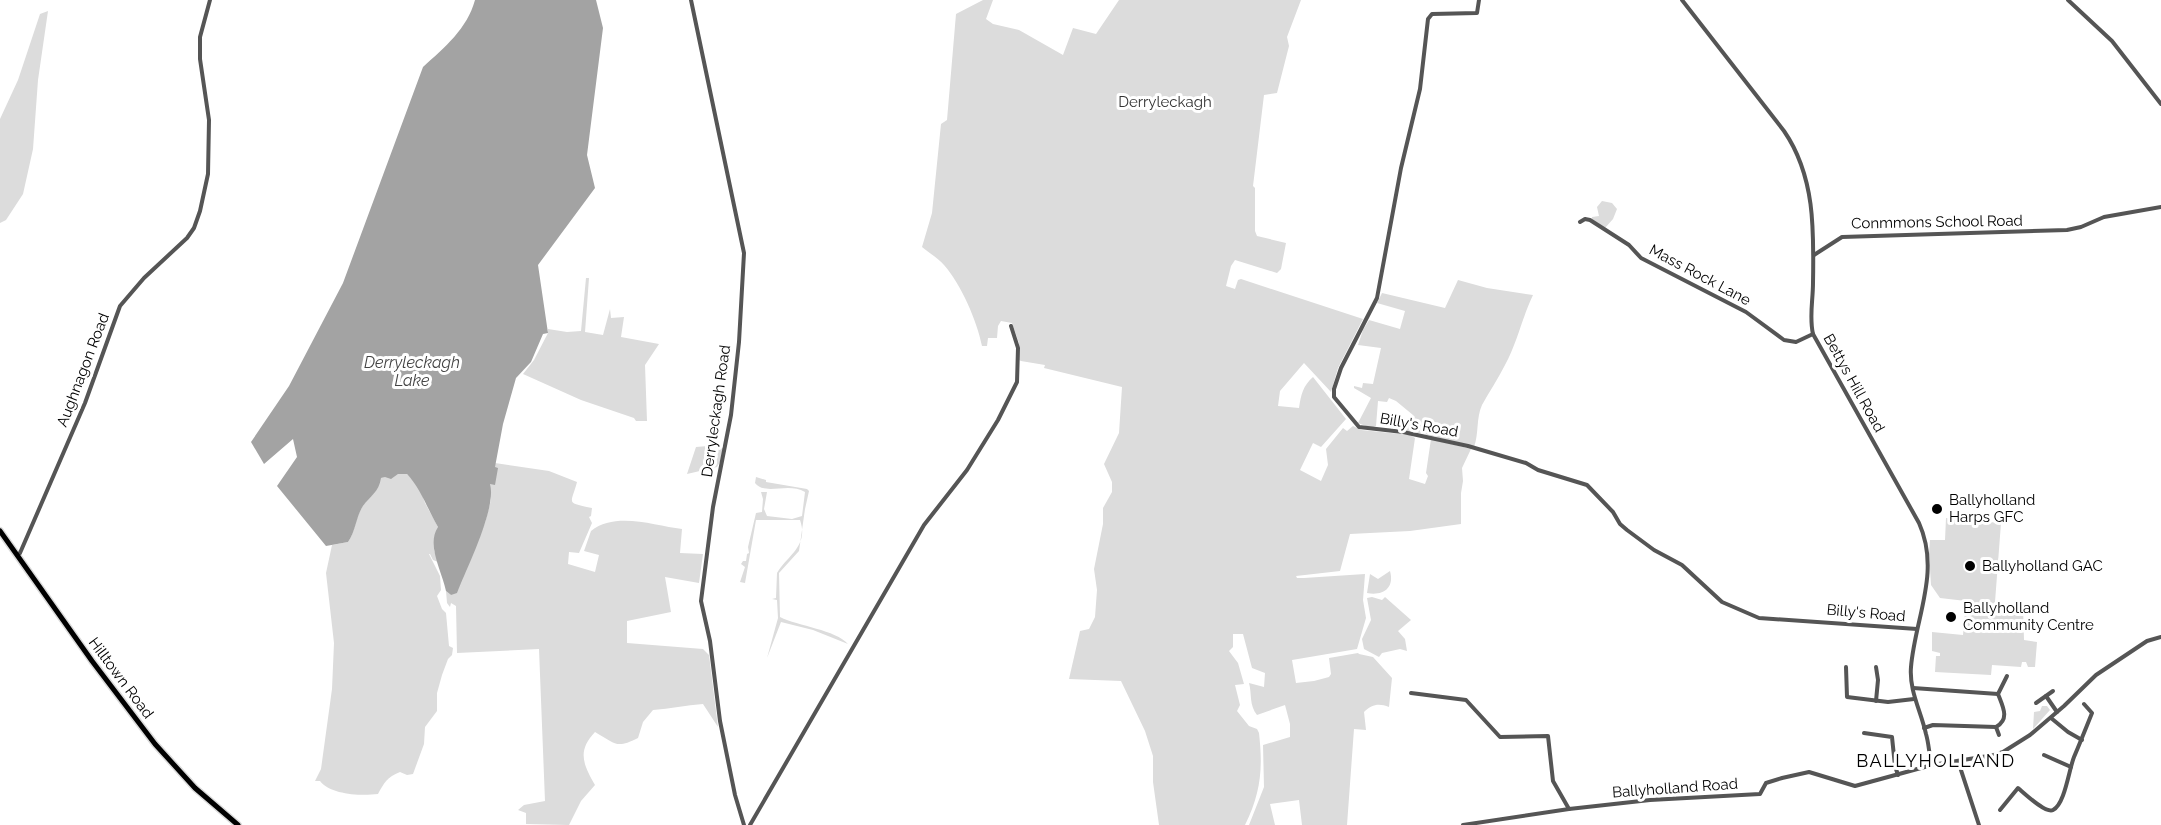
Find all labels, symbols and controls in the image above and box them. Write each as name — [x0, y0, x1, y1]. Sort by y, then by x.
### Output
park label: Derryleckagh — [1118, 93, 1212, 111]
street label: Conmmons School Road — [1851, 212, 2023, 232]
street label: Mass Rock Lane — [1646, 241, 1754, 309]
street label: Aughnagon Road — [53, 310, 113, 430]
street label: Bettys Hill Road — [1820, 331, 1888, 435]
street label: Derryleckagh Road — [698, 344, 734, 478]
water label: Derryleckagh Lake — [364, 353, 460, 390]
street label: Billy's Road — [1378, 409, 1460, 441]
place label: Ballyholland Harps GFC — [1949, 491, 2035, 526]
marker: Ballyholland Harps GFC — [1930, 502, 1944, 516]
place label: Ballyholland GAC — [1982, 557, 2103, 575]
marker: Ballyholland GAC — [1963, 559, 1977, 573]
place label: Ballyholland Community Centre — [1963, 599, 2094, 634]
street label: Billy's Road — [1826, 601, 1906, 625]
marker: Ballyholland Community Centre — [1944, 610, 1958, 624]
street label: Hilltown Road — [85, 634, 157, 722]
district label: BALLYHOLLAND — [1856, 750, 2016, 771]
street label: Ballyholland Road — [1611, 775, 1739, 801]

